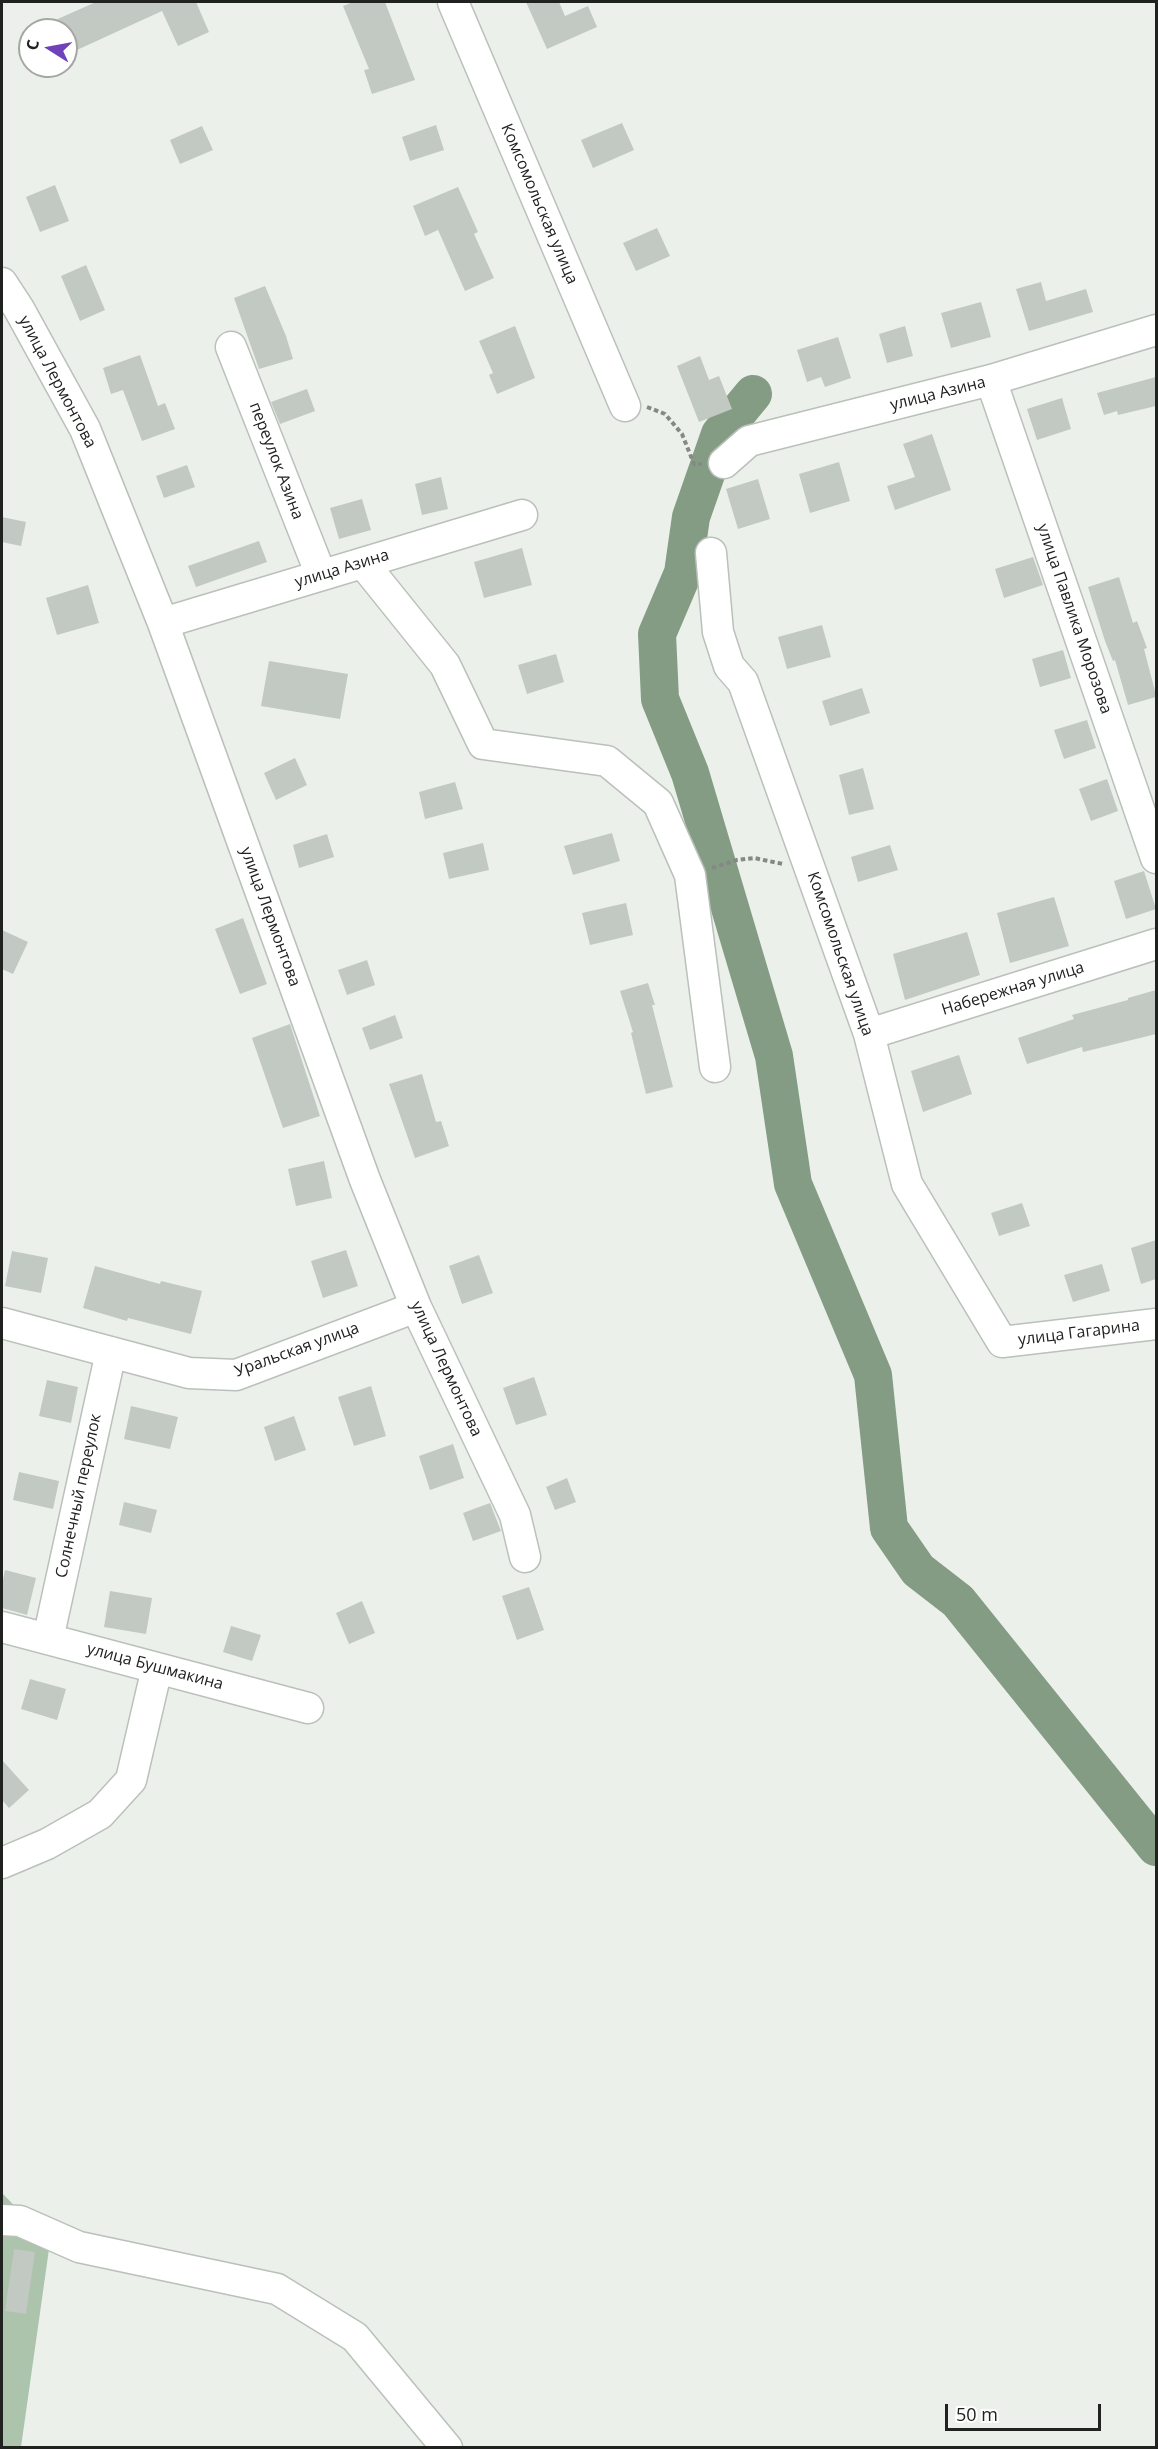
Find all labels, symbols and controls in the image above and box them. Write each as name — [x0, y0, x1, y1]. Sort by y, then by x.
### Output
north arrow — [18, 18, 78, 78]
text: С — [21, 38, 44, 52]
street label: Комсомольская улица — [496, 121, 582, 287]
street label: улица Лермонтова — [14, 313, 100, 451]
street label: улица Азина — [888, 373, 988, 415]
street label: переулок Азина — [245, 400, 307, 522]
street label: улица Павлика Морозова — [1032, 521, 1116, 717]
street label: улица Азина — [293, 546, 391, 592]
street label: улица Лермонтова — [236, 845, 304, 989]
street label: Комсомольская улица — [803, 869, 877, 1039]
street label: Набережная улица — [939, 958, 1087, 1020]
street label: улица Лермонтова — [406, 1298, 486, 1440]
street label: улица Гагарина — [1017, 1316, 1141, 1350]
street label: Уральская улица — [232, 1319, 362, 1381]
street label: Солнечный переулок — [52, 1412, 106, 1580]
street label: улица Бушмакина — [85, 1640, 225, 1694]
scale bar — [948, 2392, 1104, 2430]
text: 50 m — [956, 2402, 998, 2426]

